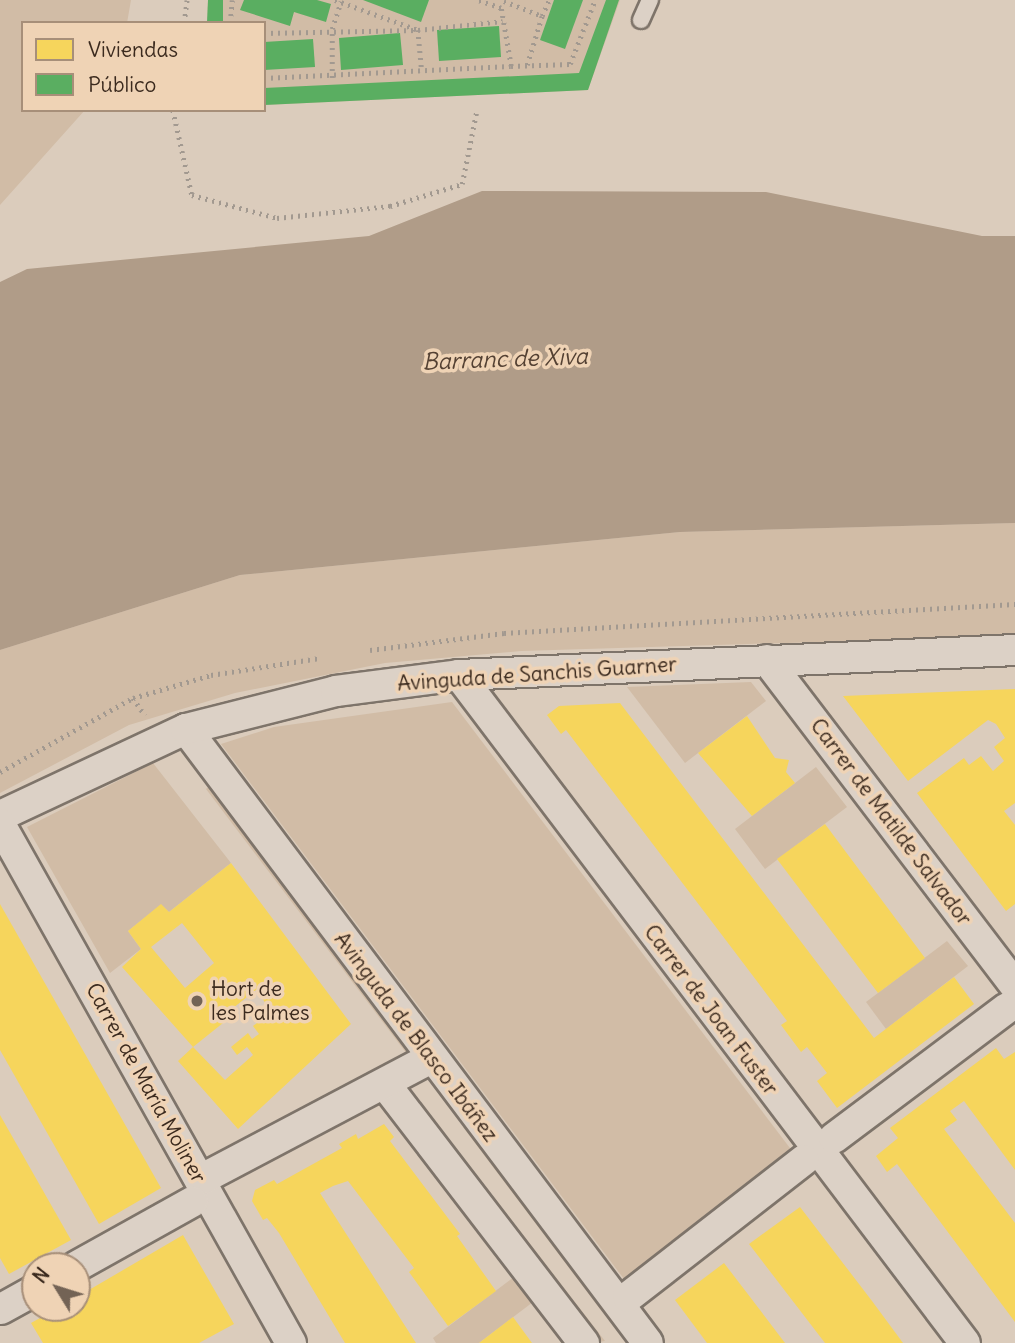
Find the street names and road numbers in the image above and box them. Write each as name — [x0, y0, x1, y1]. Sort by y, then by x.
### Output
street label: Avinguda de Sanchis Guarner — [396, 652, 678, 696]
street label: Carrer de Matilde Salvador — [805, 714, 977, 930]
street label: Carrer de Joan Fuster — [639, 920, 783, 1100]
street label: Avinguda de Blasco Ibáñez — [329, 927, 503, 1147]
street label: Carrer de María Moliner — [80, 979, 212, 1187]

